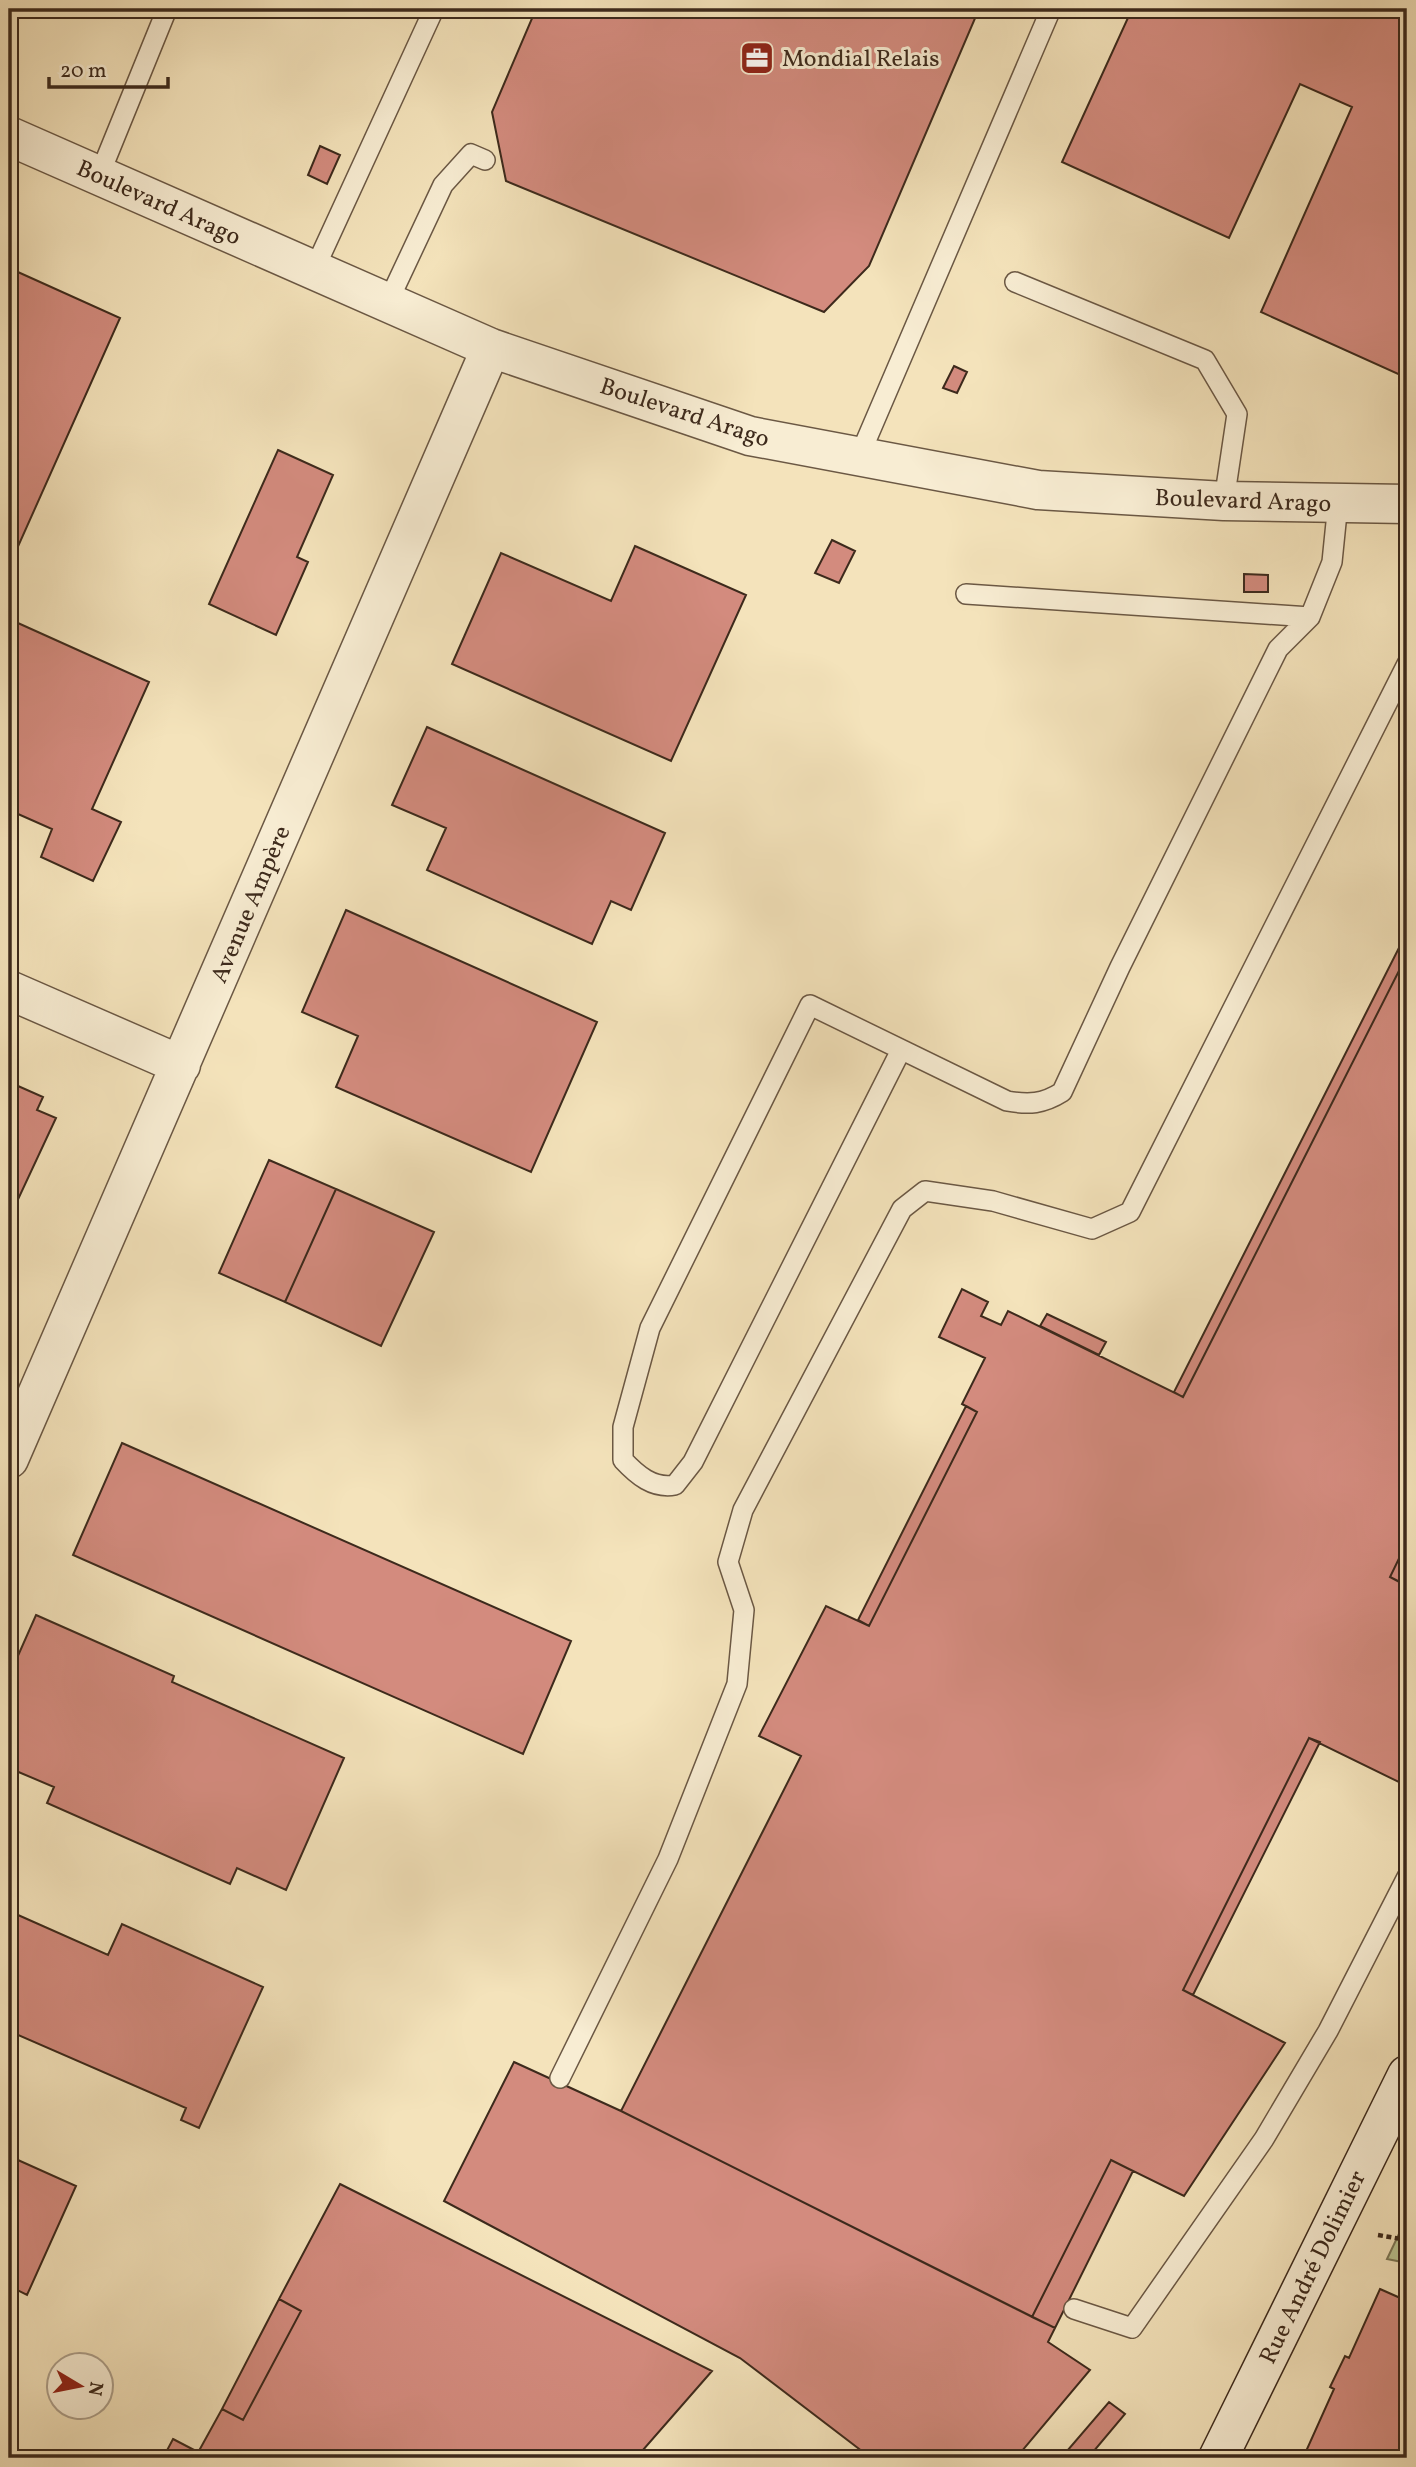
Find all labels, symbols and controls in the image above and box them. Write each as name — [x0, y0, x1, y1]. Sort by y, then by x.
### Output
office icon: Mondial Relais — [738, 39, 776, 77]
place label: Mondial Relais — [782, 43, 940, 77]
scale bar — [49, 46, 168, 90]
text: 20 m — [60, 57, 106, 86]
street label: Boulevard Arago — [71, 152, 246, 255]
street label: Boulevard Arago — [595, 370, 774, 457]
street label: Boulevard Arago — [1154, 482, 1332, 522]
street label: Avenue Ampère — [203, 821, 300, 989]
street label: Rue André Dolimier — [1252, 2165, 1375, 2370]
north arrow — [46, 2352, 116, 2422]
text: N — [81, 2380, 109, 2398]

